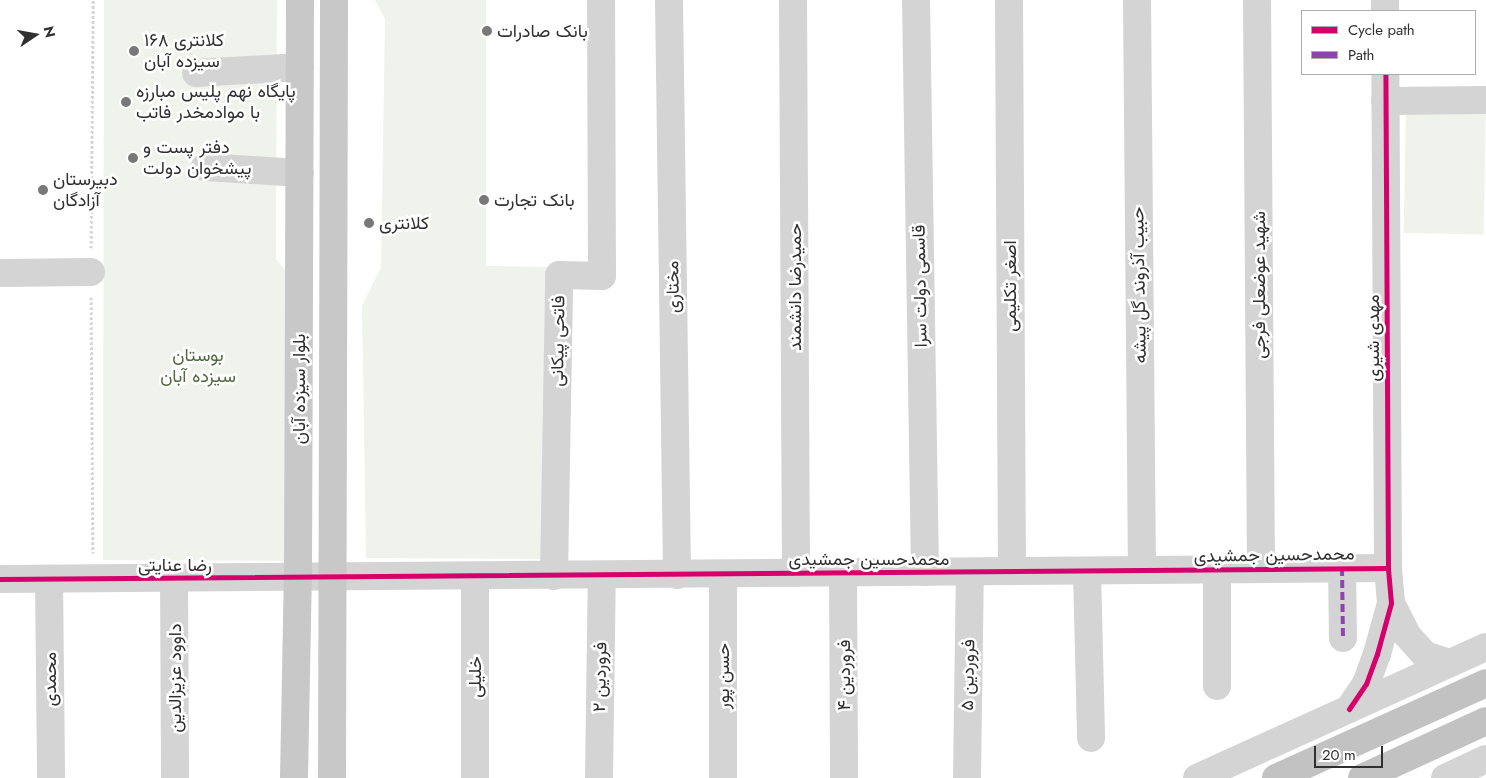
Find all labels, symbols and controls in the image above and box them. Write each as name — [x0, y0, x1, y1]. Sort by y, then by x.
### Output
north arrow — [10, 10, 60, 60]
legend — [1301, 10, 1476, 75]
text: Cycle path — [1348, 19, 1415, 41]
place label: بانک صادرات — [497, 20, 588, 42]
text: N — [39, 24, 61, 39]
marker: بانک صادرات — [481, 25, 493, 37]
place label: کلانتری ۱۶۸ سیزده آبان — [144, 30, 224, 72]
text: Path — [1348, 44, 1374, 66]
marker: کلانتری ۱۶۸ سیزده آبان — [128, 45, 140, 57]
place label: پایگاه نهم پلیس مبارزه با موادمخدر فاتب — [136, 81, 296, 124]
marker: پایگاه نهم پلیس مبارزه با موادمخدر فاتب — [120, 96, 132, 108]
place label: دفتر پست و پیشخوان دولت — [143, 137, 252, 180]
marker: دفتر پست و پیشخوان دولت — [127, 152, 139, 164]
place label: دبیرستان آزادگان — [53, 169, 118, 212]
marker: دبیرستان آزادگان — [37, 184, 49, 196]
place label: بانک تجارت — [494, 189, 575, 211]
marker: بانک تجارت — [478, 194, 490, 206]
street label: حبیب آذروند گل پیشه — [1127, 207, 1151, 363]
street label: شهید عوضعلی فرجی — [1248, 211, 1270, 359]
place label: کلانتری — [379, 212, 429, 234]
marker: کلانتری — [363, 217, 375, 229]
street label: حمیدرضا دانشمند — [784, 223, 806, 351]
street label: قاسمی دولت سرا — [908, 224, 932, 348]
street label: اصغر تکلیمی — [999, 240, 1021, 332]
street label: مختاری — [662, 261, 684, 313]
street label: مهدی شیری — [1362, 294, 1384, 382]
street label: فاتحی پیکانی — [546, 295, 570, 387]
street label: بلوار سیزده آبان — [288, 334, 310, 444]
park label: بوستان سیزده آبان — [160, 345, 236, 388]
street label: محمدحسین جمشیدی — [1193, 543, 1355, 567]
street label: محمدحسین جمشیدی — [789, 548, 949, 570]
street label: رضا عنایتی — [138, 554, 212, 576]
street label: داوود عزیزالدین — [164, 623, 186, 733]
street label: فروردین ۴ — [833, 639, 855, 711]
street label: فروردین ۵ — [957, 639, 979, 711]
street label: فروردین ۲ — [589, 642, 611, 712]
street label: حسن پور — [712, 643, 734, 709]
street label: محمدی — [39, 652, 61, 706]
street label: خلیلی — [464, 656, 486, 698]
scale bar — [1316, 736, 1385, 768]
text: 20 m — [1322, 744, 1356, 766]

